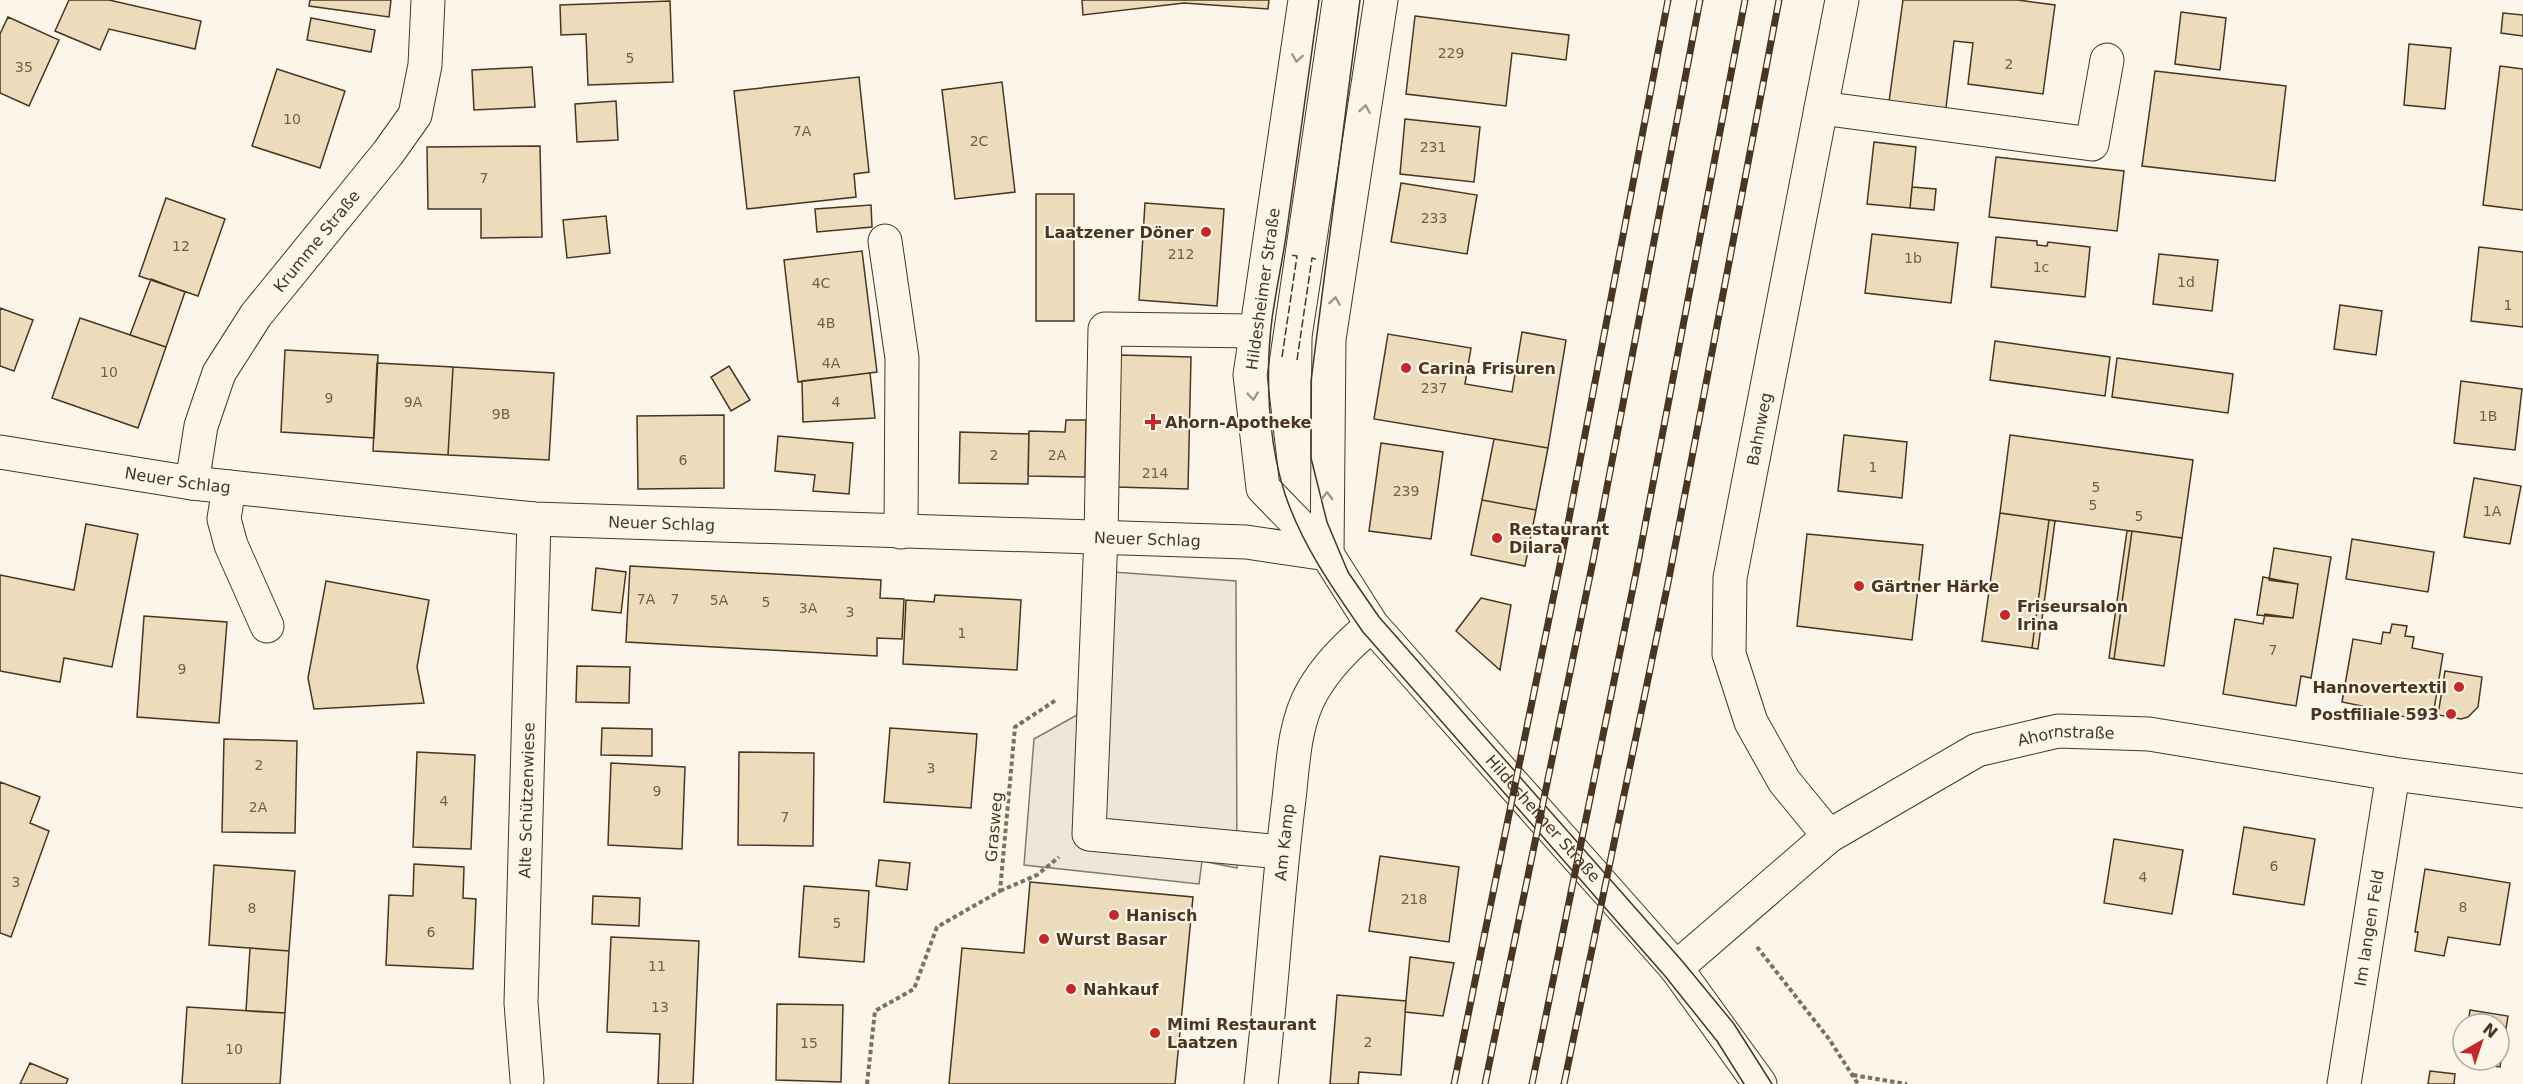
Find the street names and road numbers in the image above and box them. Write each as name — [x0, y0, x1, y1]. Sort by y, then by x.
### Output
street label: Krumme Straße — [269, 186, 364, 296]
street label: Hildesheimer Straße — [1242, 207, 1284, 371]
street label: Bahnweg — [1743, 391, 1775, 467]
street label: Neuer Schlag — [123, 463, 232, 497]
street label: Neuer Schlag — [608, 512, 715, 534]
street label: Neuer Schlag — [1094, 528, 1201, 550]
street label: Ahornstraße — [2015, 721, 2115, 750]
street label: Alte Schützenwiese — [515, 722, 538, 879]
street label: Hildesheimer Straße — [1482, 751, 1605, 886]
street label: Grasweg — [981, 791, 1007, 863]
street label: Am Kamp — [1271, 802, 1298, 882]
street label: Im langen Feld — [2350, 868, 2387, 988]

